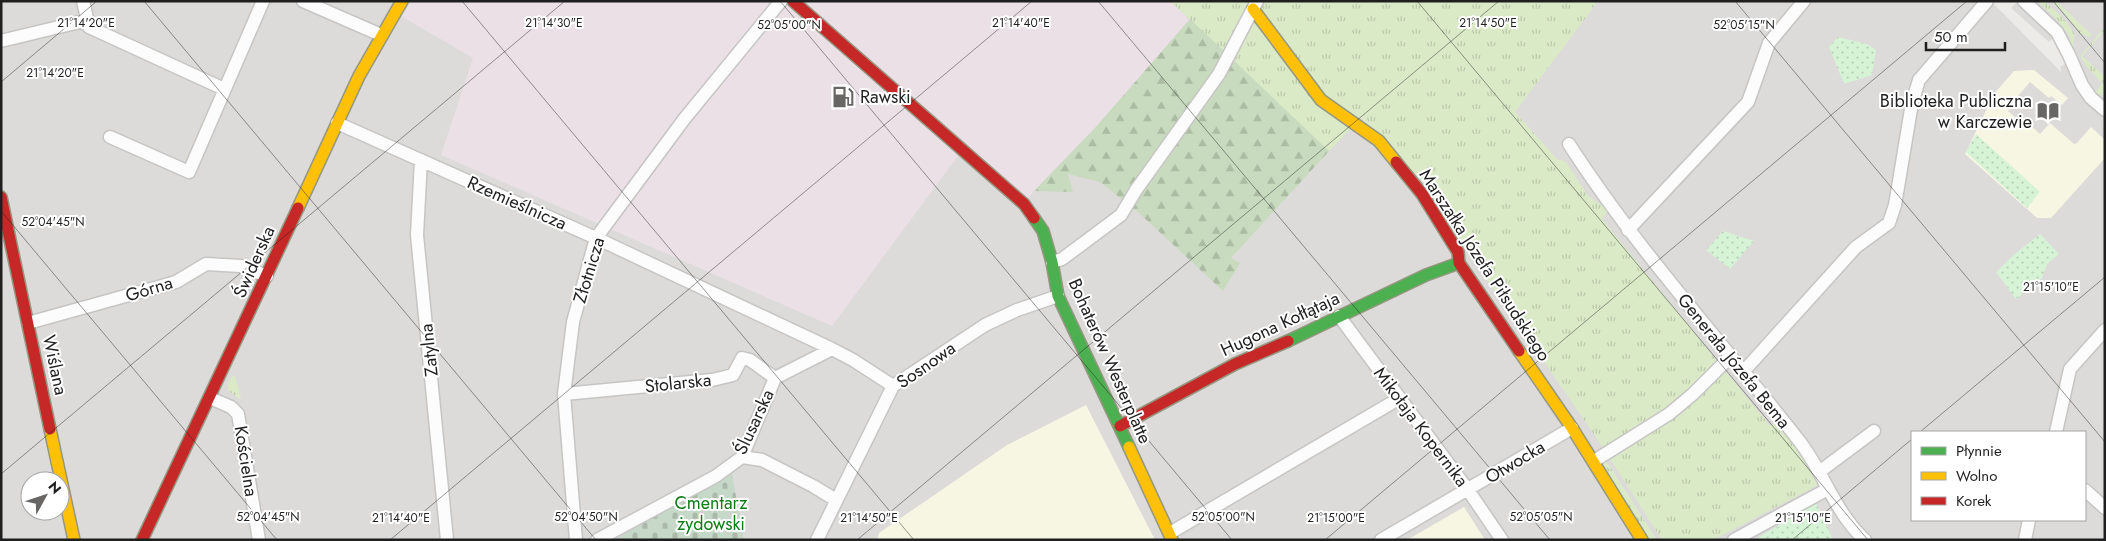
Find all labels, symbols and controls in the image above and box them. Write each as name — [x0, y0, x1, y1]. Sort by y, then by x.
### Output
text: 21°14'20"E — [57, 14, 115, 32]
text: 21°14'30"E — [525, 14, 583, 32]
text: 21°14'40"E — [992, 14, 1050, 32]
text: 21°14'50"E — [1459, 14, 1517, 32]
text: 52°05'00"N — [757, 16, 821, 34]
text: 52°05'15"N — [1713, 16, 1775, 34]
scale bar — [1926, 20, 2005, 52]
text: 50 m — [1934, 26, 1968, 48]
text: 21°14'20"E — [26, 64, 84, 82]
fuel station icon: Rawski — [830, 84, 856, 110]
place label: Rawski — [860, 84, 911, 110]
place label: Biblioteka Publiczna w Karczewie — [1880, 88, 2032, 135]
library icon: Biblioteka Publiczna w Karczewie — [2035, 98, 2061, 124]
street label: Marszałka Józefa Piłsudskiego — [1413, 164, 1557, 367]
street label: Rzemieślnicza — [463, 169, 571, 237]
text: 52°04'45"N — [21, 213, 85, 231]
street label: Świderska — [227, 222, 281, 302]
street label: Złotnicza — [567, 234, 611, 306]
street label: Górna — [122, 270, 176, 308]
street label: Bohaterów Westerplatte — [1062, 274, 1158, 448]
text: 21°15'10"E — [2023, 278, 2079, 296]
street label: Hugona Kołłątaja — [1216, 285, 1344, 363]
street label: Generała Józefa Bema — [1671, 288, 1797, 434]
street label: Zatylna — [413, 322, 445, 378]
street label: Wiślana — [36, 333, 74, 397]
street label: Sosnowa — [891, 335, 961, 395]
street label: Mikołaja Kopernika — [1367, 362, 1475, 492]
street label: Stolarska — [643, 367, 713, 399]
street label: Ślusarska — [728, 385, 780, 459]
street label: Kościelna — [228, 424, 264, 498]
legend — [1911, 431, 2086, 521]
street label: Otwocka — [1480, 434, 1550, 490]
text: Płynnie — [1956, 440, 2002, 462]
text: Wolno — [1956, 465, 1997, 487]
north arrow — [20, 471, 70, 521]
text: N — [44, 477, 66, 498]
park label: Cmentarz żydowski — [674, 490, 748, 537]
text: Korek — [1956, 490, 1992, 512]
text: 52°04'45"N — [236, 508, 300, 526]
text: 52°04'50"N — [554, 508, 618, 526]
text: 52°05'00"N — [1191, 508, 1255, 526]
text: 52°05'05"N — [1509, 508, 1573, 526]
text: 21°14'40"E — [372, 509, 430, 527]
text: 21°14'50"E — [840, 509, 898, 527]
text: 21°15'00"E — [1307, 509, 1365, 527]
text: 21°15'10"E — [1775, 509, 1831, 527]

